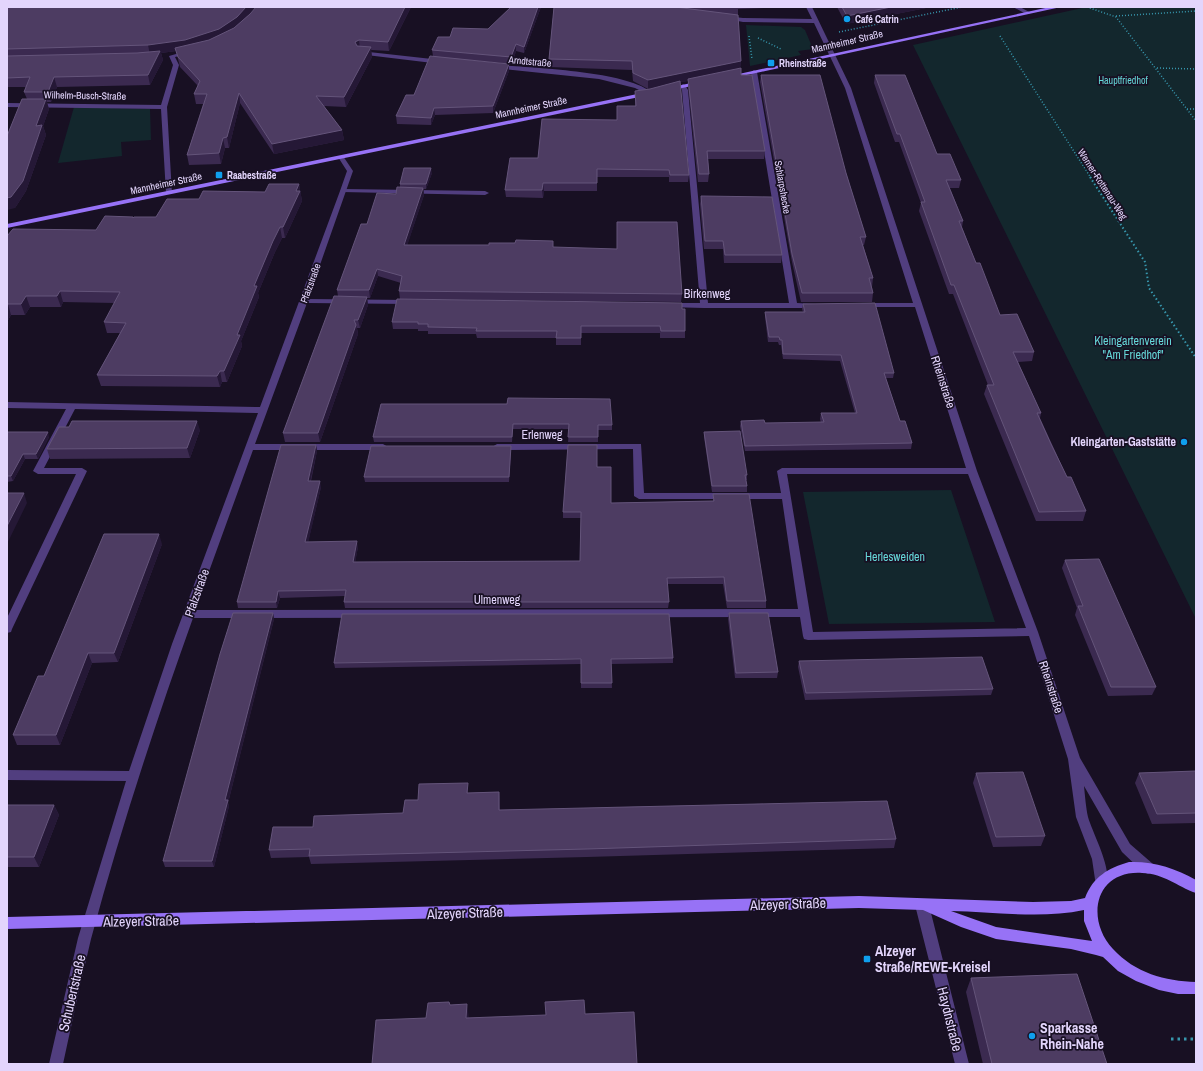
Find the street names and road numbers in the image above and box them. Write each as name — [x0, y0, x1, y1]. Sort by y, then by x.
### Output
street label: Mannheimer Straße — [810, 27, 885, 56]
street label: Arndtstraße — [507, 53, 552, 70]
street label: Wilhelm-Busch-Straße — [44, 88, 127, 103]
street label: Mannheimer Straße — [494, 93, 569, 121]
street label: Werner-Rottenau-Weg — [1075, 146, 1131, 223]
street label: Schlarpshecke — [771, 159, 794, 215]
street label: Mannheimer Straße — [129, 169, 204, 197]
street label: Pfalzstraße — [297, 261, 324, 305]
street label: Birkenweg — [684, 286, 731, 302]
street label: Rheinstraße — [927, 354, 959, 410]
street label: Erlenweg — [521, 427, 563, 443]
street label: Pfalzstraße — [181, 567, 213, 619]
street label: Ulmenweg — [474, 592, 521, 608]
street label: Rheinstraße — [1035, 659, 1067, 715]
street label: Alzeyer Straße — [749, 894, 826, 914]
street label: Alzeyer Straße — [426, 903, 503, 923]
street label: Alzeyer Straße — [102, 911, 179, 931]
street label: Schubertstraße — [54, 953, 90, 1033]
street label: Haydnstraße — [933, 985, 967, 1053]

